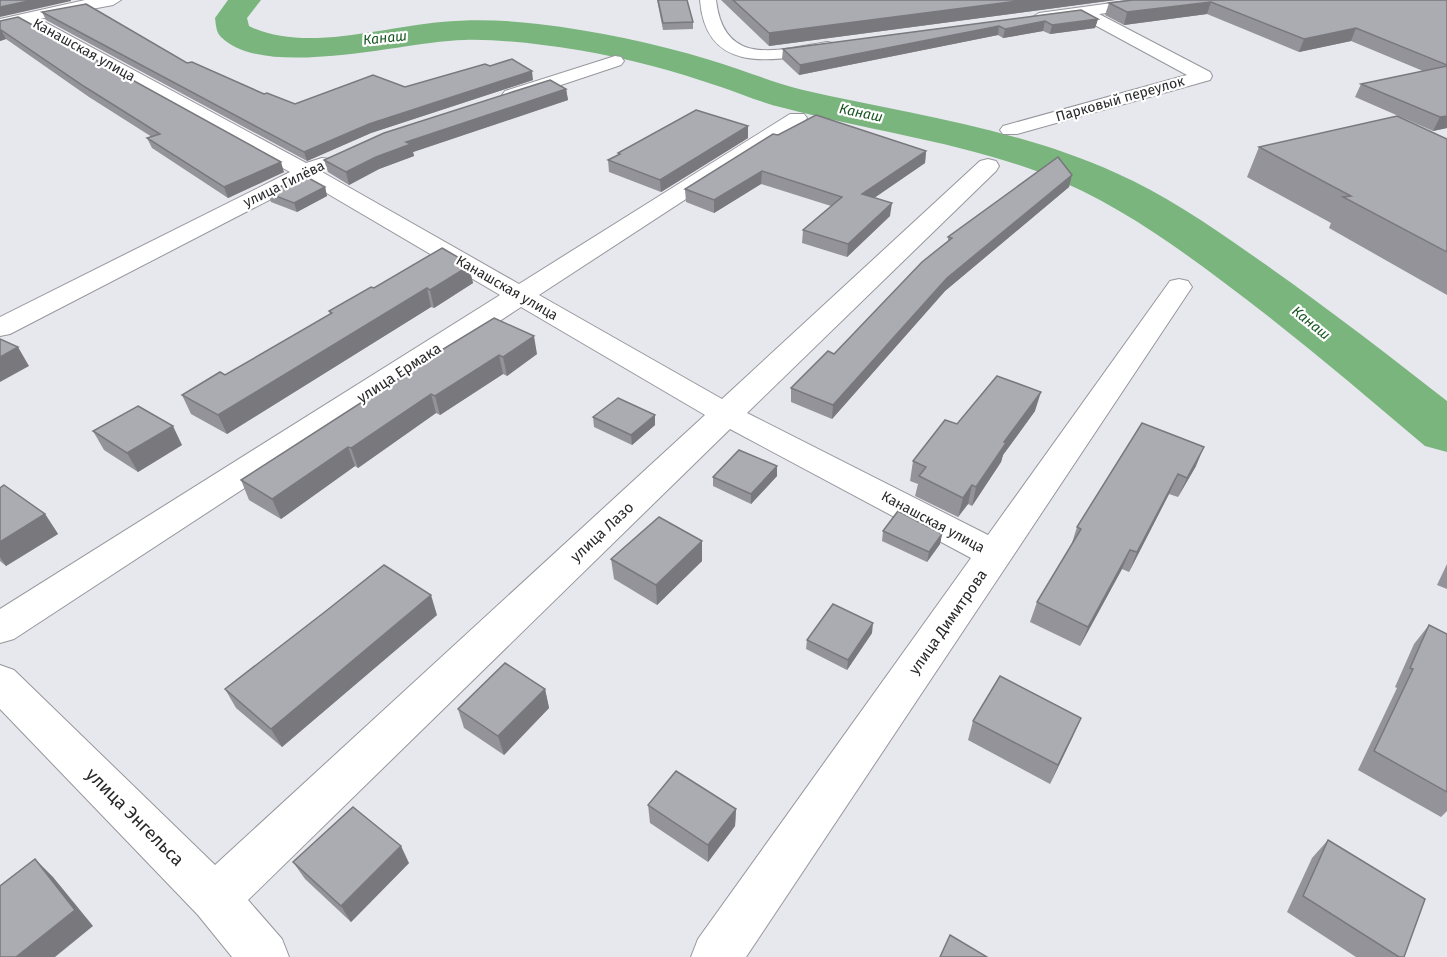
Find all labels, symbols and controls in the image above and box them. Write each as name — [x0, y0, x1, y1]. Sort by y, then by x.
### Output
street label: Канашская улица — [30, 15, 138, 85]
water label: Канаш — [362, 27, 408, 49]
street label: Парковый переулок — [1054, 72, 1187, 126]
water label: Канаш — [838, 100, 884, 126]
street label: улица Гилёва — [241, 157, 327, 211]
street label: Канашская улица — [453, 252, 561, 324]
water label: Канаш — [1288, 303, 1334, 344]
street label: улица Ермака — [354, 339, 444, 407]
street label: Канашская улица — [878, 488, 988, 556]
street label: улица Лазо — [567, 498, 637, 566]
street label: улица Димитрова — [905, 566, 991, 678]
street label: улица Энгельса — [81, 763, 189, 871]

